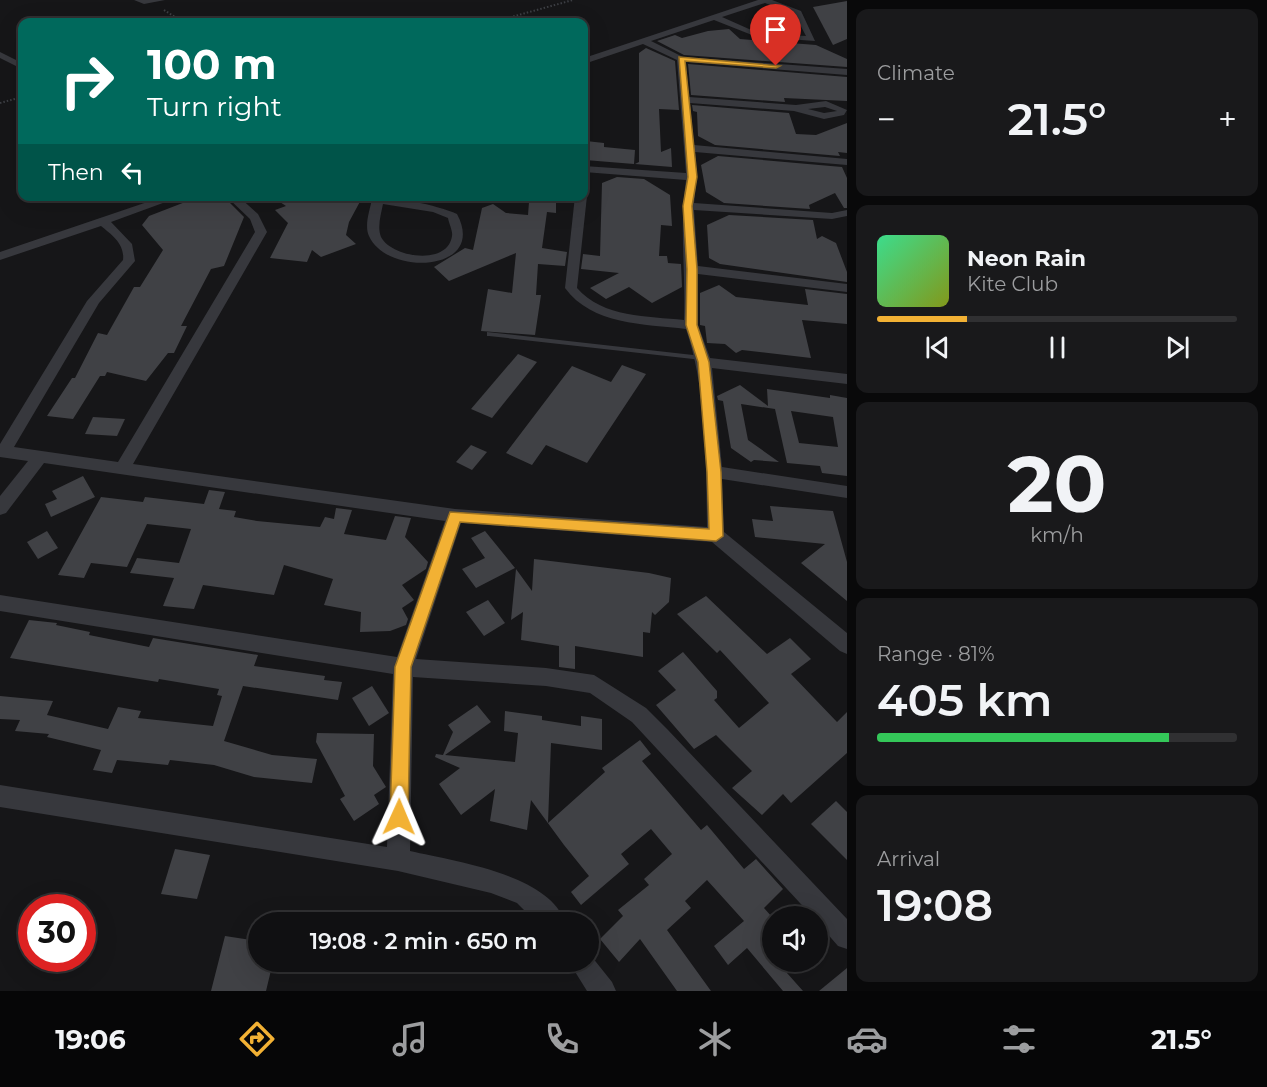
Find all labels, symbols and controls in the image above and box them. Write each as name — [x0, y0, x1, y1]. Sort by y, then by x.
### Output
pin — [750, 4, 801, 66]
icon: arrive — [759, 13, 792, 46]
text: 100 m — [147, 38, 276, 90]
icon: right — [48, 42, 126, 120]
text: Climate — [877, 61, 955, 85]
text: Turn right — [147, 90, 282, 123]
text: 21.5° — [1007, 91, 1107, 146]
text: − — [877, 99, 896, 139]
text: + — [1218, 99, 1237, 139]
icon: left — [116, 156, 149, 189]
text: Then — [48, 159, 104, 186]
text: Neon Rain — [967, 245, 1086, 272]
text: Kite Club — [967, 272, 1058, 296]
icon: previous — [921, 331, 954, 364]
icon: pause — [1041, 331, 1074, 364]
icon: next — [1161, 331, 1194, 364]
text: 20 — [1008, 436, 1106, 532]
text: km/h — [1030, 523, 1084, 547]
text: Range · 81% — [877, 642, 995, 666]
text: 405 km — [877, 672, 1052, 727]
position arrow — [367, 785, 431, 849]
text: Arrival — [877, 847, 940, 871]
text: 19:08 — [877, 877, 993, 932]
speed limit sign: 30 — [18, 894, 96, 972]
map controls — [762, 906, 828, 972]
button: sound — [762, 906, 828, 972]
text: 19:08 · 2 min · 650 m — [310, 928, 537, 955]
icon: directions — [236, 1018, 278, 1060]
icon: music — [389, 1018, 431, 1060]
icon: phone — [541, 1018, 583, 1060]
icon: climate — [694, 1018, 736, 1060]
icon: car — [846, 1018, 888, 1060]
icon: filters — [998, 1018, 1040, 1060]
text: 19:06 — [55, 1023, 126, 1056]
text: 21.5° — [1151, 1023, 1212, 1056]

